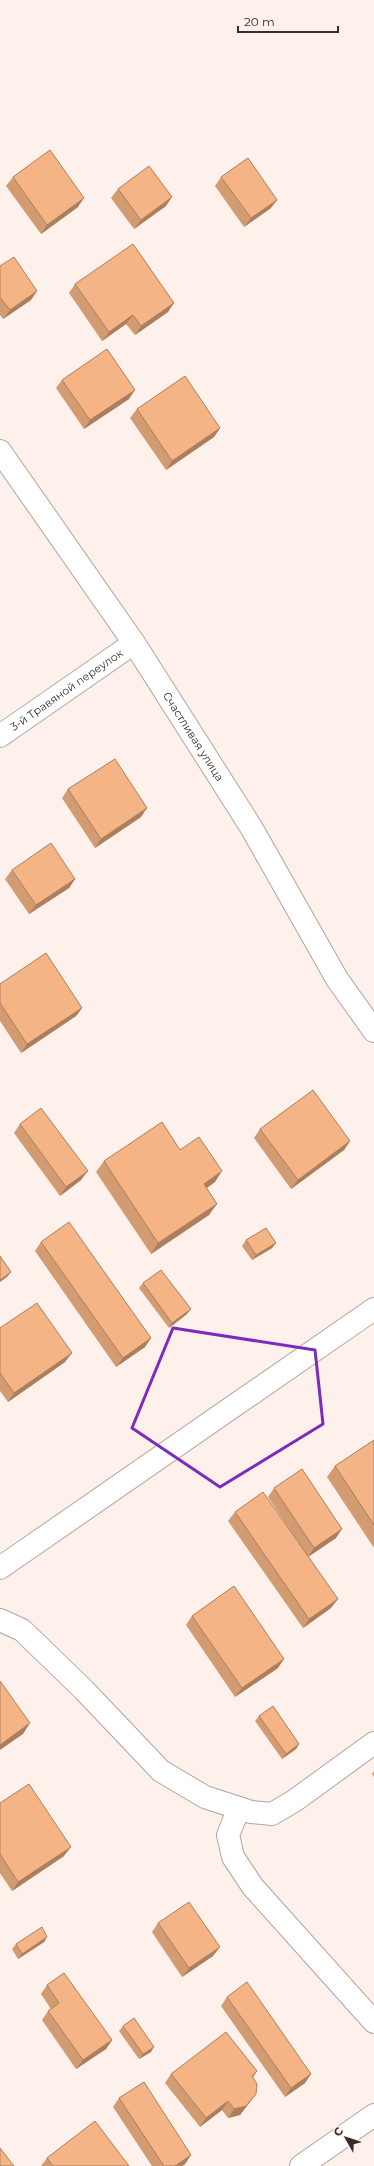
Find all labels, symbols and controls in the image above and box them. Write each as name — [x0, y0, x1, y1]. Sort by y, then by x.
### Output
scale bar — [238, 8, 338, 34]
text: 20 m — [244, 14, 275, 29]
street label: 3-й Травяной переулок — [7, 645, 126, 734]
street label: Счастливая улица — [160, 689, 227, 784]
north arrow — [326, 2118, 366, 2158]
text: С — [330, 2124, 346, 2139]

